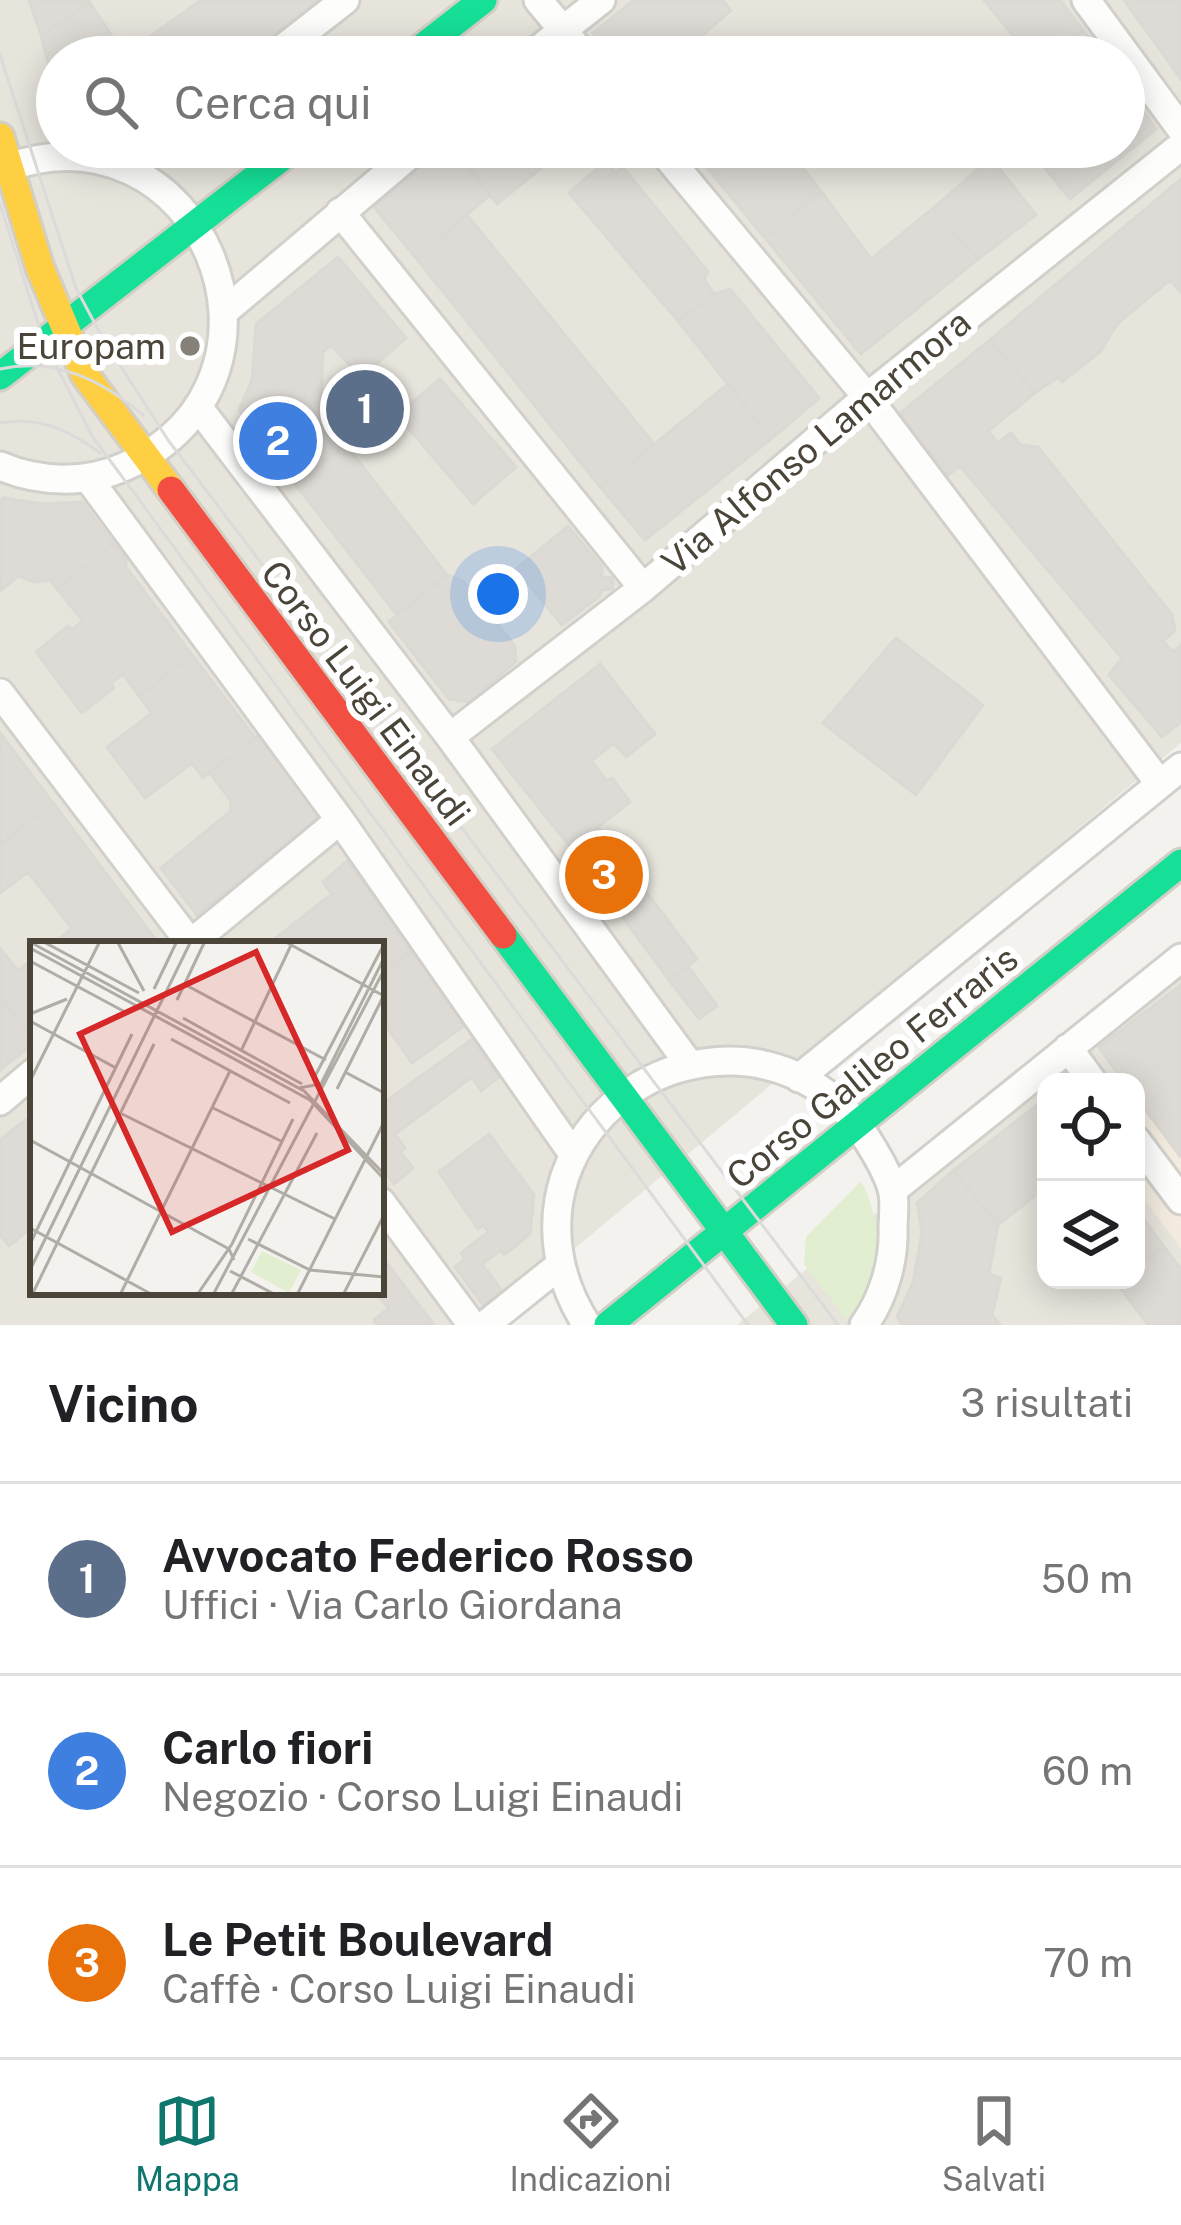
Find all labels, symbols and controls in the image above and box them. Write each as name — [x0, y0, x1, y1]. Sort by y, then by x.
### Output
search box — [36, 36, 1145, 168]
icon: search — [78, 69, 144, 135]
text: Cerca qui — [174, 76, 371, 129]
street label: Via Alfonso Lamarmora — [653, 301, 979, 583]
place label: Europam — [16, 325, 166, 367]
marker: Europam — [177, 333, 203, 359]
pin: 1 — [326, 364, 404, 454]
pin: 2 — [239, 396, 317, 486]
street label: Corso Luigi Einaudi — [253, 553, 479, 833]
your location — [468, 564, 528, 624]
pin: 3 — [565, 830, 643, 920]
street label: Corso Galileo Ferraris — [718, 937, 1026, 1197]
inset map — [30, 941, 384, 1295]
map controls — [1037, 1073, 1145, 1289]
button: locate — [1037, 1073, 1145, 1181]
button: layers — [1037, 1181, 1145, 1289]
text: Vicino — [48, 1374, 199, 1433]
text: 3 risultati — [961, 1380, 1133, 1426]
text: Avvocato Federico Rosso — [162, 1529, 694, 1582]
text: 1 — [79, 1556, 95, 1602]
text: 50 m — [1041, 1556, 1133, 1602]
text: Uffici · Via Carlo Giordana — [162, 1582, 622, 1628]
text: Carlo fiori — [162, 1721, 373, 1774]
text: 2 — [75, 1748, 99, 1794]
text: 60 m — [1042, 1748, 1133, 1794]
text: Negozio · Corso Luigi Einaudi — [162, 1774, 683, 1820]
text: Le Petit Boulevard — [162, 1913, 553, 1966]
text: 3 — [74, 1940, 100, 1986]
text: 70 m — [1043, 1940, 1133, 1986]
text: Caffè · Corso Luigi Einaudi — [162, 1966, 636, 2012]
tab: Mappa — [135, 2088, 240, 2198]
tab: Indicazioni — [510, 2088, 672, 2198]
tab: Salvati — [942, 2088, 1046, 2198]

